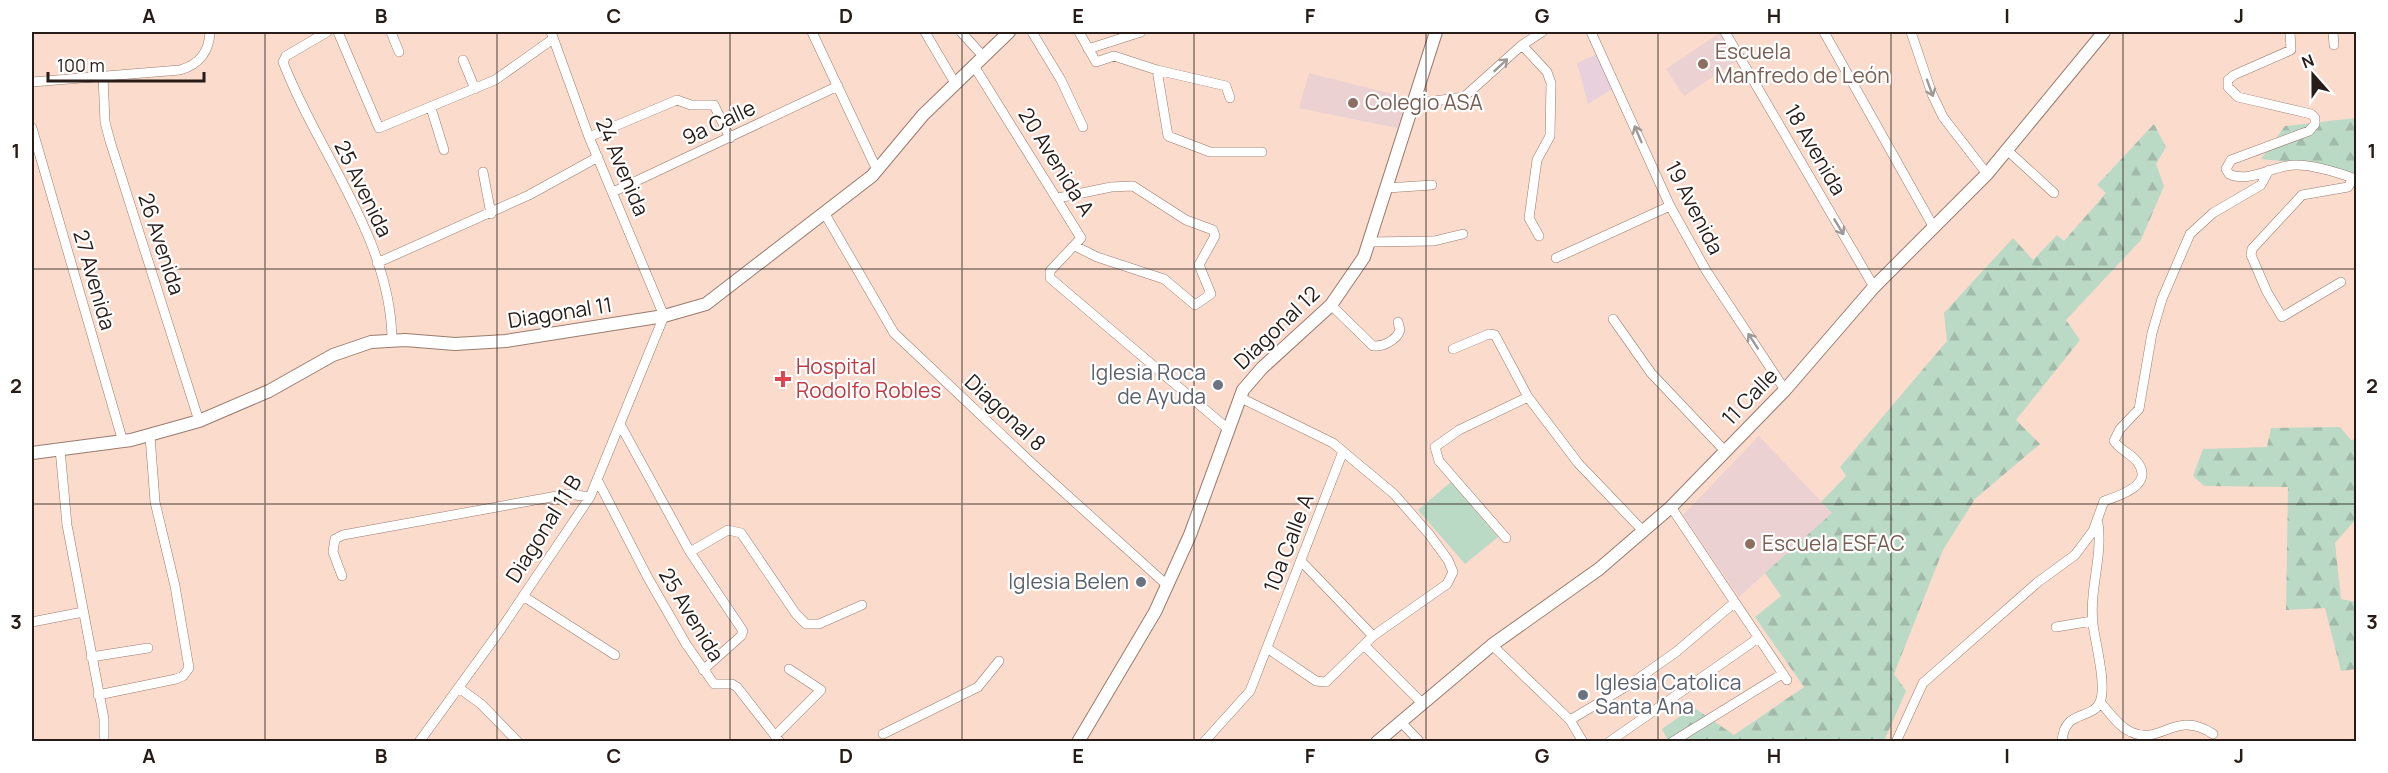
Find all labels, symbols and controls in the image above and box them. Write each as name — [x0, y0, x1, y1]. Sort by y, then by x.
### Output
text: A — [142, 2, 156, 29]
text: B — [375, 2, 388, 29]
text: C — [607, 2, 621, 29]
text: D — [839, 2, 853, 29]
text: E — [1072, 2, 1084, 29]
text: F — [1305, 2, 1316, 29]
text: G — [1535, 2, 1550, 29]
text: H — [1767, 2, 1781, 29]
text: I — [2004, 2, 2010, 29]
text: J — [2234, 2, 2244, 29]
place label: Escuela Manfredo de León — [1715, 37, 1890, 89]
scale bar — [48, 45, 204, 83]
north arrow — [2283, 45, 2343, 105]
text: N — [2298, 49, 2317, 73]
text: 100 m — [57, 53, 105, 77]
one-way arrow — [1494, 57, 1509, 72]
marker: Escuela Manfredo de León — [1696, 57, 1710, 71]
one-way arrow — [1925, 78, 1936, 97]
place label: Colegio ASA — [1365, 88, 1483, 116]
street label: 9a Calle — [677, 93, 760, 151]
marker: Colegio ASA — [1346, 96, 1360, 110]
street label: 18 Avenida — [1779, 99, 1853, 200]
street label: 20 Avenida A — [1012, 102, 1101, 221]
street label: 24 Avenida — [590, 113, 656, 220]
one-way arrow — [1632, 125, 1643, 144]
street label: 25 Avenida — [328, 135, 399, 242]
text: 1 — [12, 137, 20, 164]
text: 1 — [2368, 137, 2376, 164]
street label: 19 Avenida — [1659, 156, 1730, 259]
street label: 26 Avenida — [132, 189, 192, 298]
one-way arrow — [1833, 218, 1845, 235]
street label: 27 Avenida — [67, 226, 123, 333]
street label: Diagonal 12 — [1227, 279, 1325, 375]
street label: Diagonal 11 — [506, 290, 614, 334]
one-way arrow — [1747, 333, 1759, 349]
place label: Hospital Rodolfo Robles — [796, 352, 941, 404]
place label: Iglesia Roca de Ayuda — [1091, 358, 1206, 410]
street label: 11 Calle — [1715, 362, 1783, 431]
street label: Diagonal 8 — [959, 368, 1052, 457]
marker: Hospital Rodolfo Robles — [774, 370, 792, 388]
text: 2 — [10, 372, 22, 399]
text: 2 — [2366, 372, 2378, 399]
marker: Iglesia Roca de Ayuda — [1211, 378, 1225, 392]
street label: Diagonal 11 B — [499, 469, 587, 588]
street label: 10a Calle A — [1257, 489, 1320, 596]
place label: Escuela ESFAC — [1762, 529, 1905, 557]
marker: Escuela ESFAC — [1743, 537, 1757, 551]
street label: 25 Avenida — [653, 563, 731, 666]
place label: Iglesia Belen — [1008, 567, 1129, 595]
marker: Iglesia Belen — [1134, 575, 1148, 589]
text: 3 — [10, 608, 22, 635]
text: 3 — [2366, 608, 2378, 635]
place label: Iglesia Catolica Santa Ana — [1595, 668, 1741, 720]
marker: Iglesia Catolica Santa Ana — [1576, 688, 1590, 702]
text: A — [142, 742, 156, 769]
text: B — [375, 742, 388, 769]
text: C — [607, 742, 621, 769]
text: D — [839, 742, 853, 769]
text: E — [1072, 742, 1084, 769]
text: F — [1305, 742, 1316, 769]
text: G — [1535, 742, 1550, 769]
text: H — [1767, 742, 1781, 769]
text: I — [2004, 742, 2010, 769]
text: J — [2234, 742, 2244, 769]

